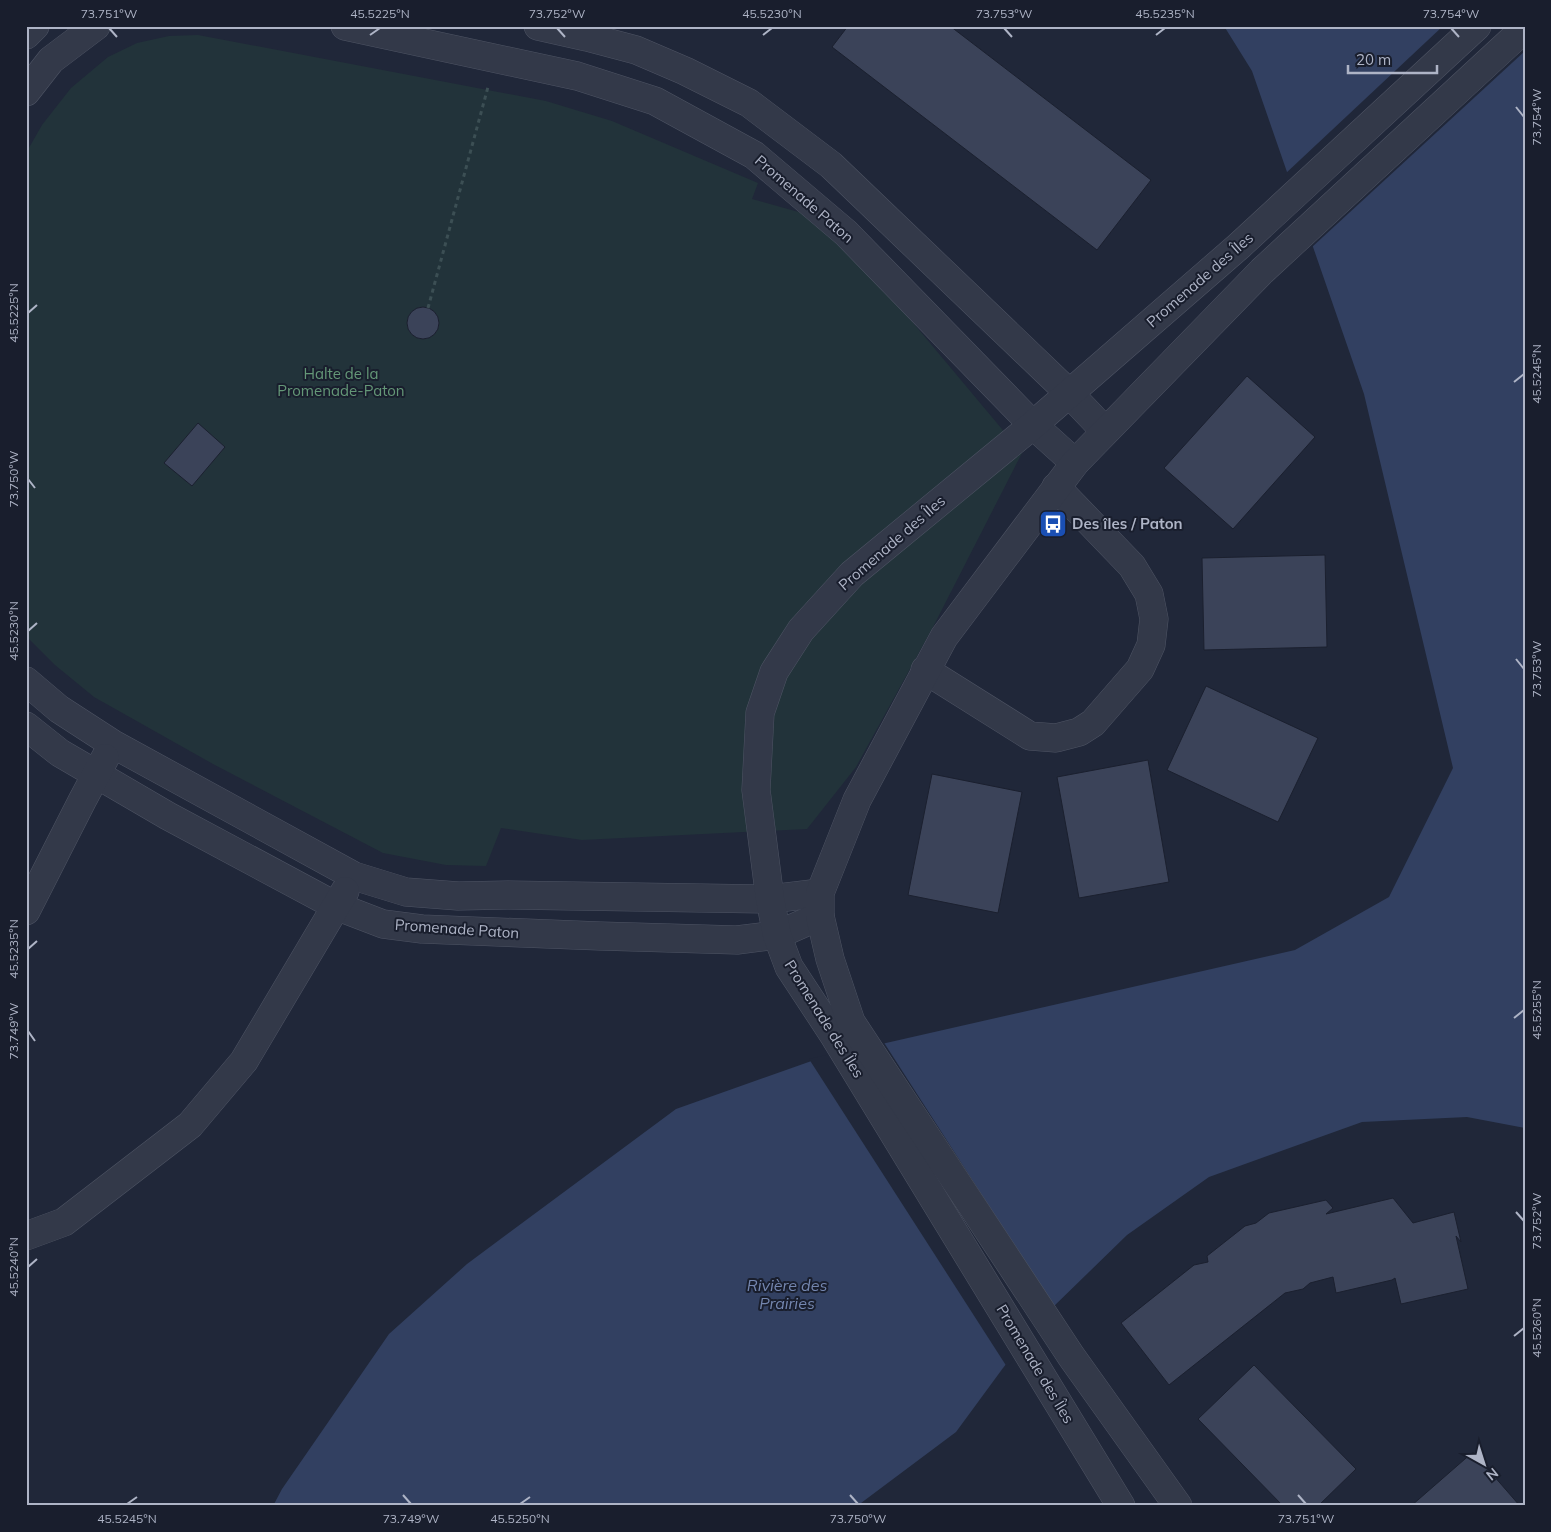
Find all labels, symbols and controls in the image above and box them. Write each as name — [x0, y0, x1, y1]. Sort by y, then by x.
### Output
text: 73.751°W — [81, 6, 137, 21]
text: 45.5225°N — [350, 6, 410, 21]
text: 73.752°W — [529, 6, 585, 21]
text: 45.5230°N — [742, 6, 802, 21]
text: 73.753°W — [976, 6, 1032, 21]
text: 45.5235°N — [1135, 6, 1195, 21]
text: 73.754°W — [1423, 6, 1479, 21]
scale bar — [1348, 42, 1437, 74]
text: 20 m — [1356, 50, 1391, 69]
text: 73.754°W — [1529, 89, 1544, 145]
street label: Promenade Paton — [751, 151, 858, 247]
street label: Promenade des Îles — [1142, 228, 1257, 331]
text: 45.5225°N — [6, 283, 21, 343]
text: 45.5245°N — [1529, 344, 1544, 404]
park label: Halte de la Promenade-Paton — [277, 364, 405, 400]
text: 73.750°W — [6, 451, 21, 507]
street label: Promenade des Îles — [834, 491, 949, 594]
bus stop icon: Des îles / Paton — [1038, 509, 1068, 539]
place label: Des îles / Paton — [1072, 514, 1183, 533]
text: 45.5230°N — [6, 601, 21, 661]
text: 73.753°W — [1529, 641, 1544, 697]
street label: Promenade Paton — [394, 915, 520, 942]
text: 45.5235°N — [6, 919, 21, 979]
street label: Promenade des Îles — [781, 956, 868, 1081]
text: 45.5255°N — [1529, 980, 1544, 1040]
text: 73.749°W — [6, 1003, 21, 1059]
text: 73.752°W — [1529, 1193, 1544, 1249]
text: 45.5240°N — [6, 1237, 21, 1297]
water label: Rivière des Prairies — [747, 1275, 827, 1313]
text: 45.5260°N — [1529, 1298, 1544, 1358]
street label: Promenade des Îles — [992, 1301, 1078, 1427]
north arrow — [1458, 1440, 1508, 1490]
text: N — [1482, 1464, 1502, 1484]
text: 45.5245°N — [97, 1511, 157, 1526]
text: 73.749°W — [383, 1511, 439, 1526]
text: 45.5250°N — [490, 1511, 550, 1526]
text: 73.750°W — [830, 1511, 886, 1526]
text: 73.751°W — [1278, 1511, 1334, 1526]

